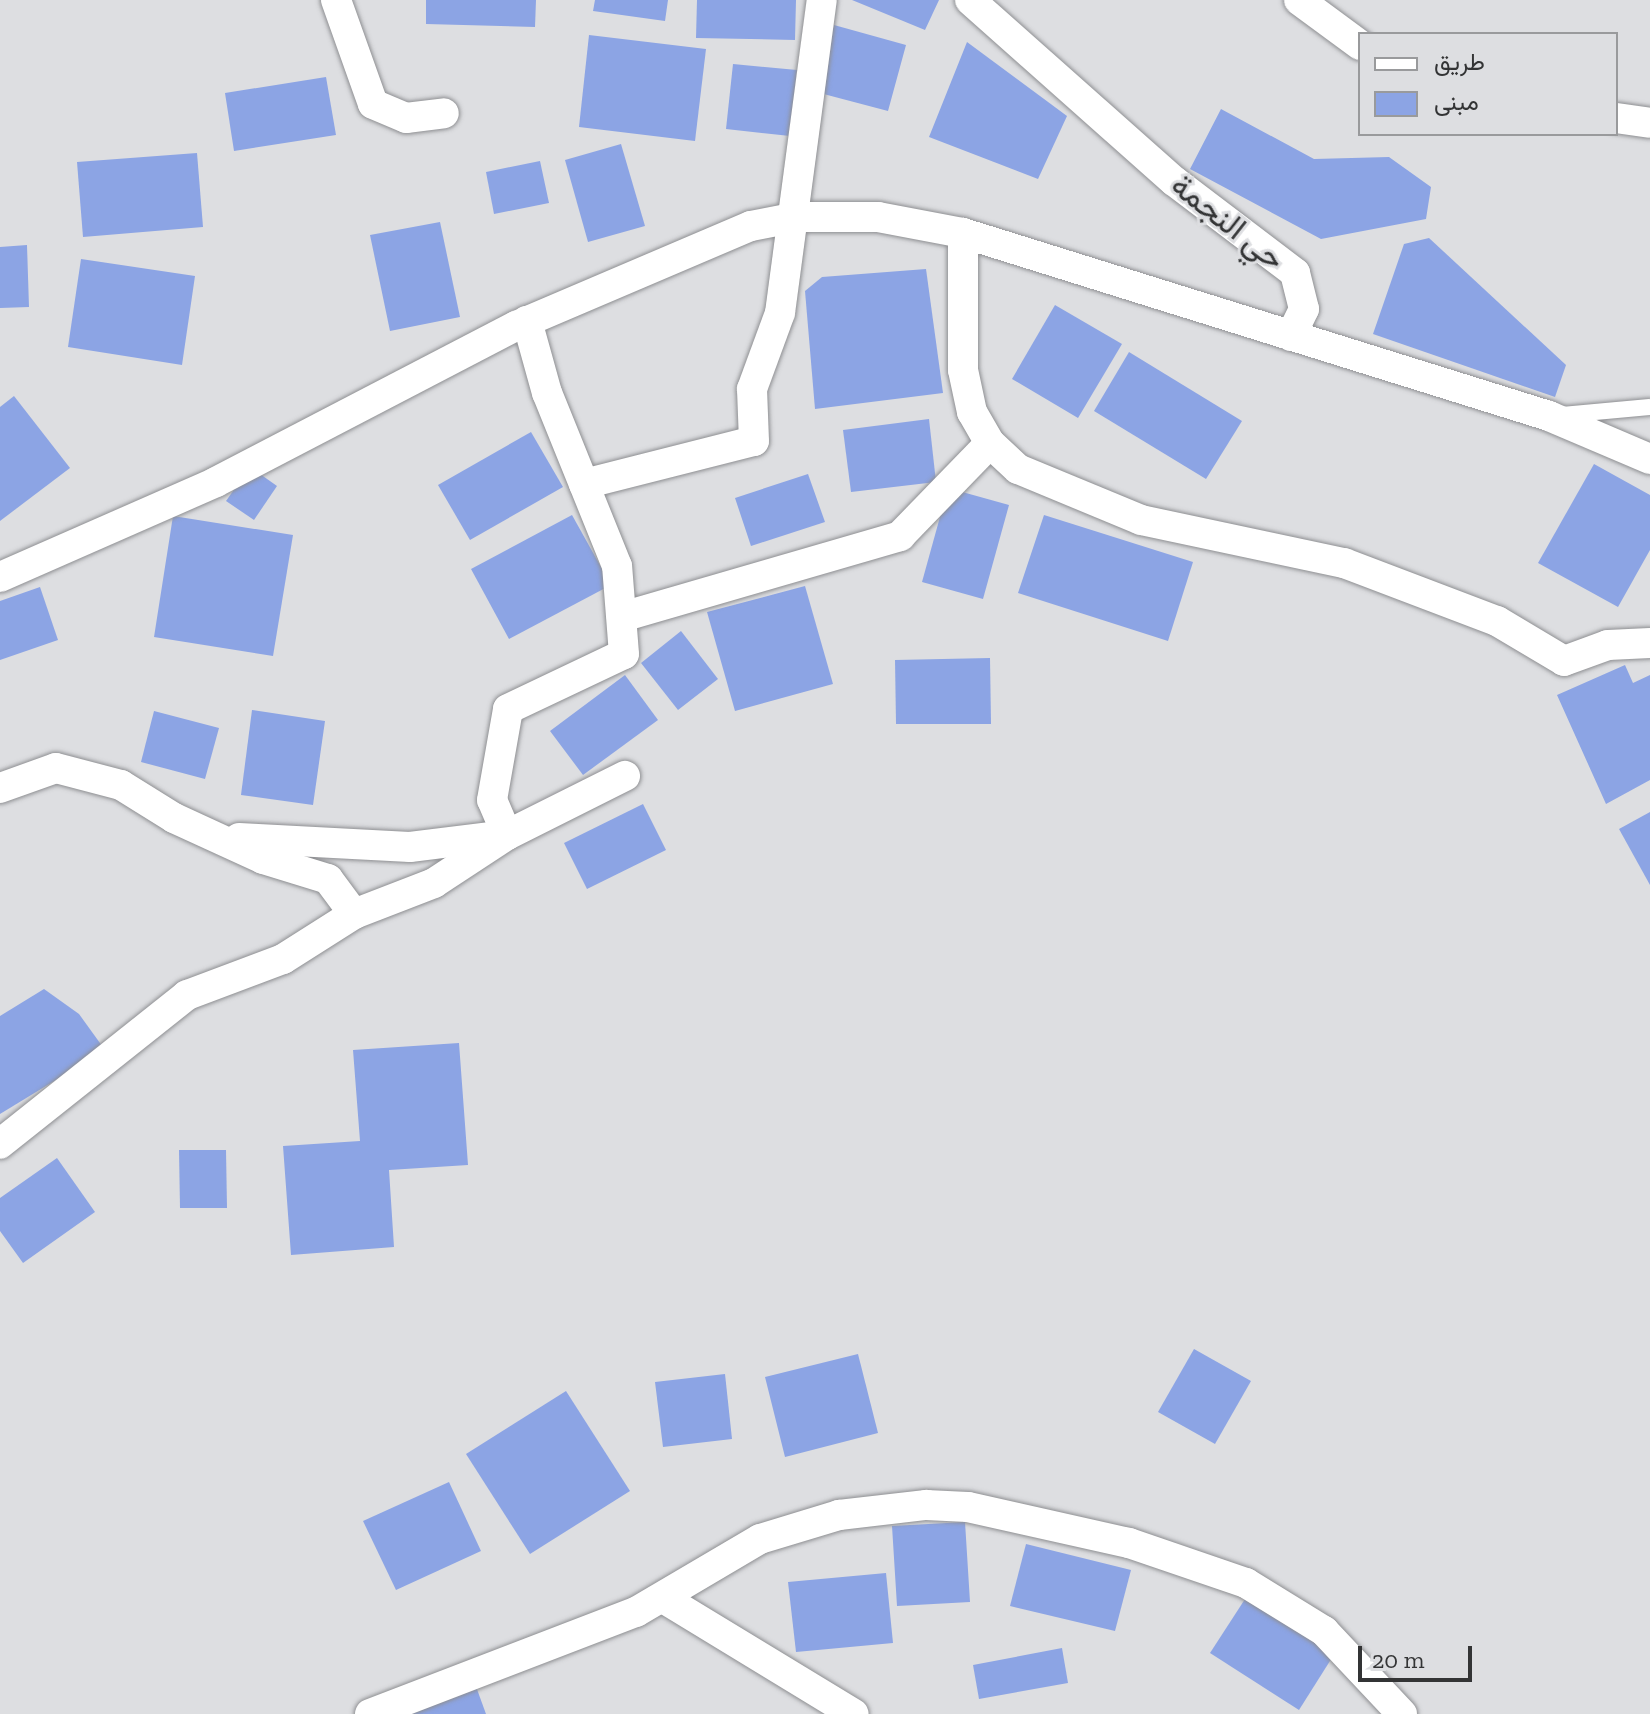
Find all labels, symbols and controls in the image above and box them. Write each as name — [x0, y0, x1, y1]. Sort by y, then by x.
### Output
legend — [1358, 32, 1618, 136]
text: طريق — [1434, 47, 1485, 76]
text: مبنى — [1434, 87, 1479, 116]
street label: حي النجمة — [1164, 166, 1292, 278]
scale bar — [1362, 1630, 1476, 1680]
text: 20 m — [1372, 1645, 1424, 1674]

